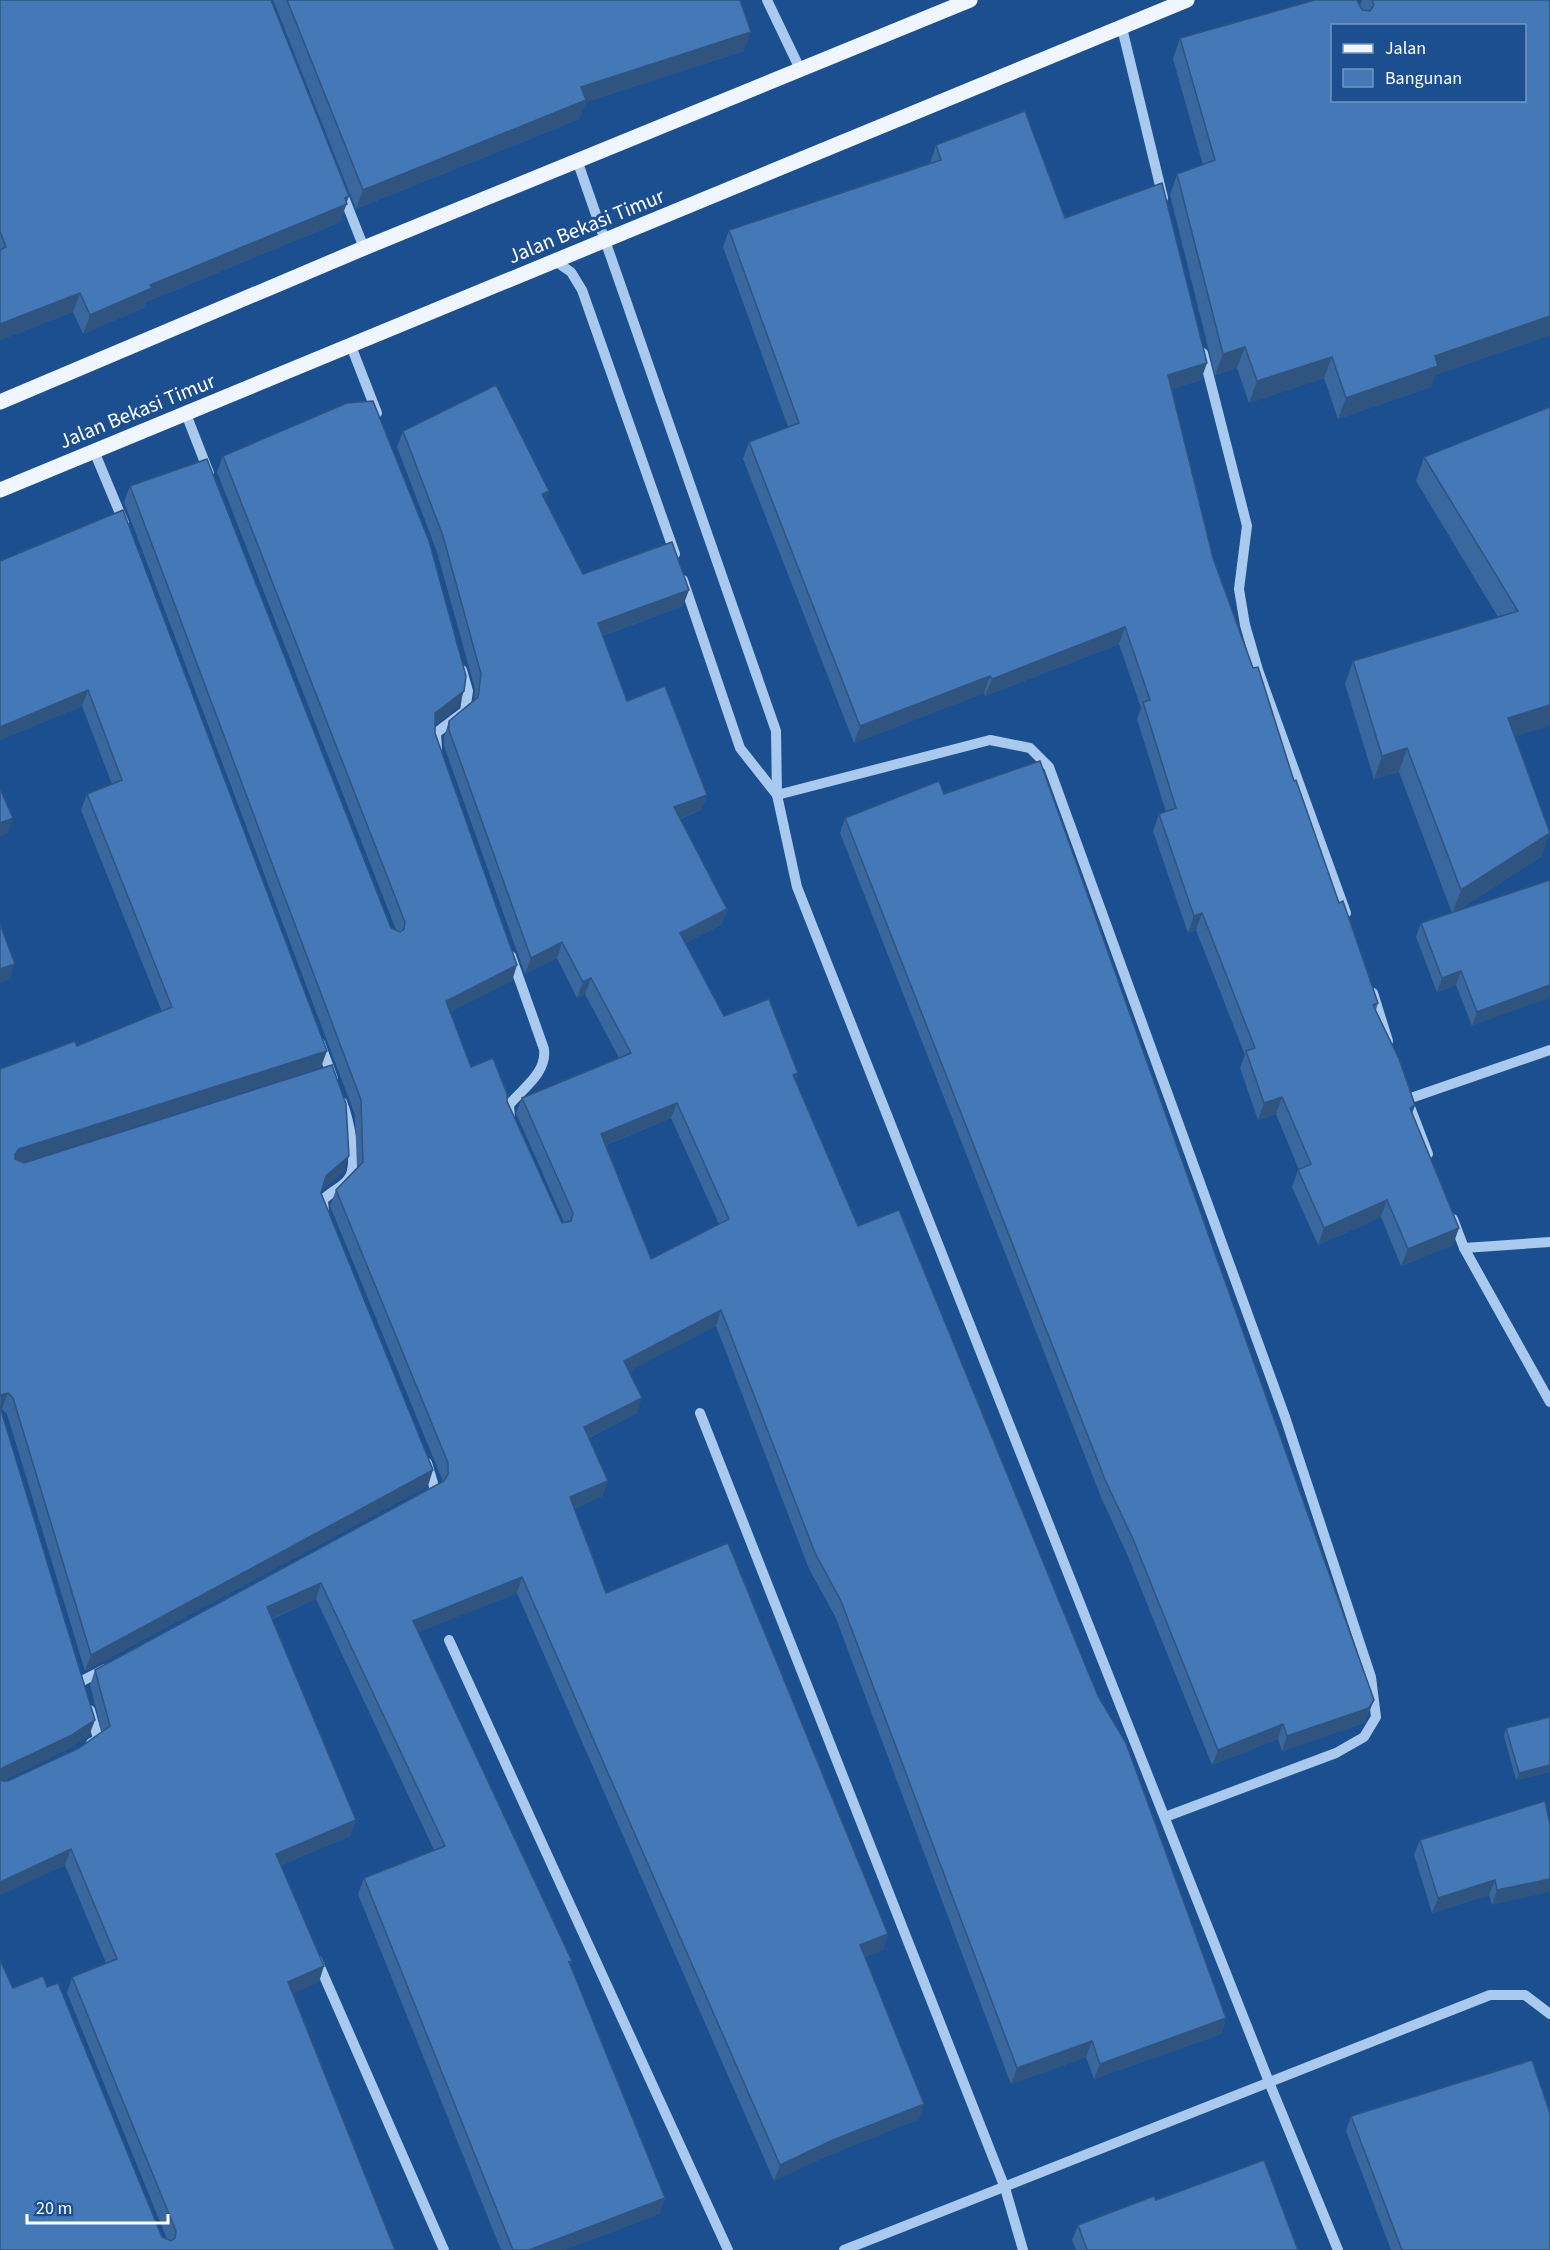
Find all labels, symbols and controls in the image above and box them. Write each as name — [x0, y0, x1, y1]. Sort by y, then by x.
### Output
legend — [1331, 24, 1526, 102]
text: Jalan — [1385, 36, 1426, 61]
text: Bangunan — [1385, 66, 1462, 91]
street label: Jalan Bekasi Timur — [503, 181, 669, 271]
street label: Jalan Bekasi Timur — [54, 366, 220, 456]
scale bar — [27, 2187, 168, 2225]
text: 20 m — [36, 2196, 72, 2221]

